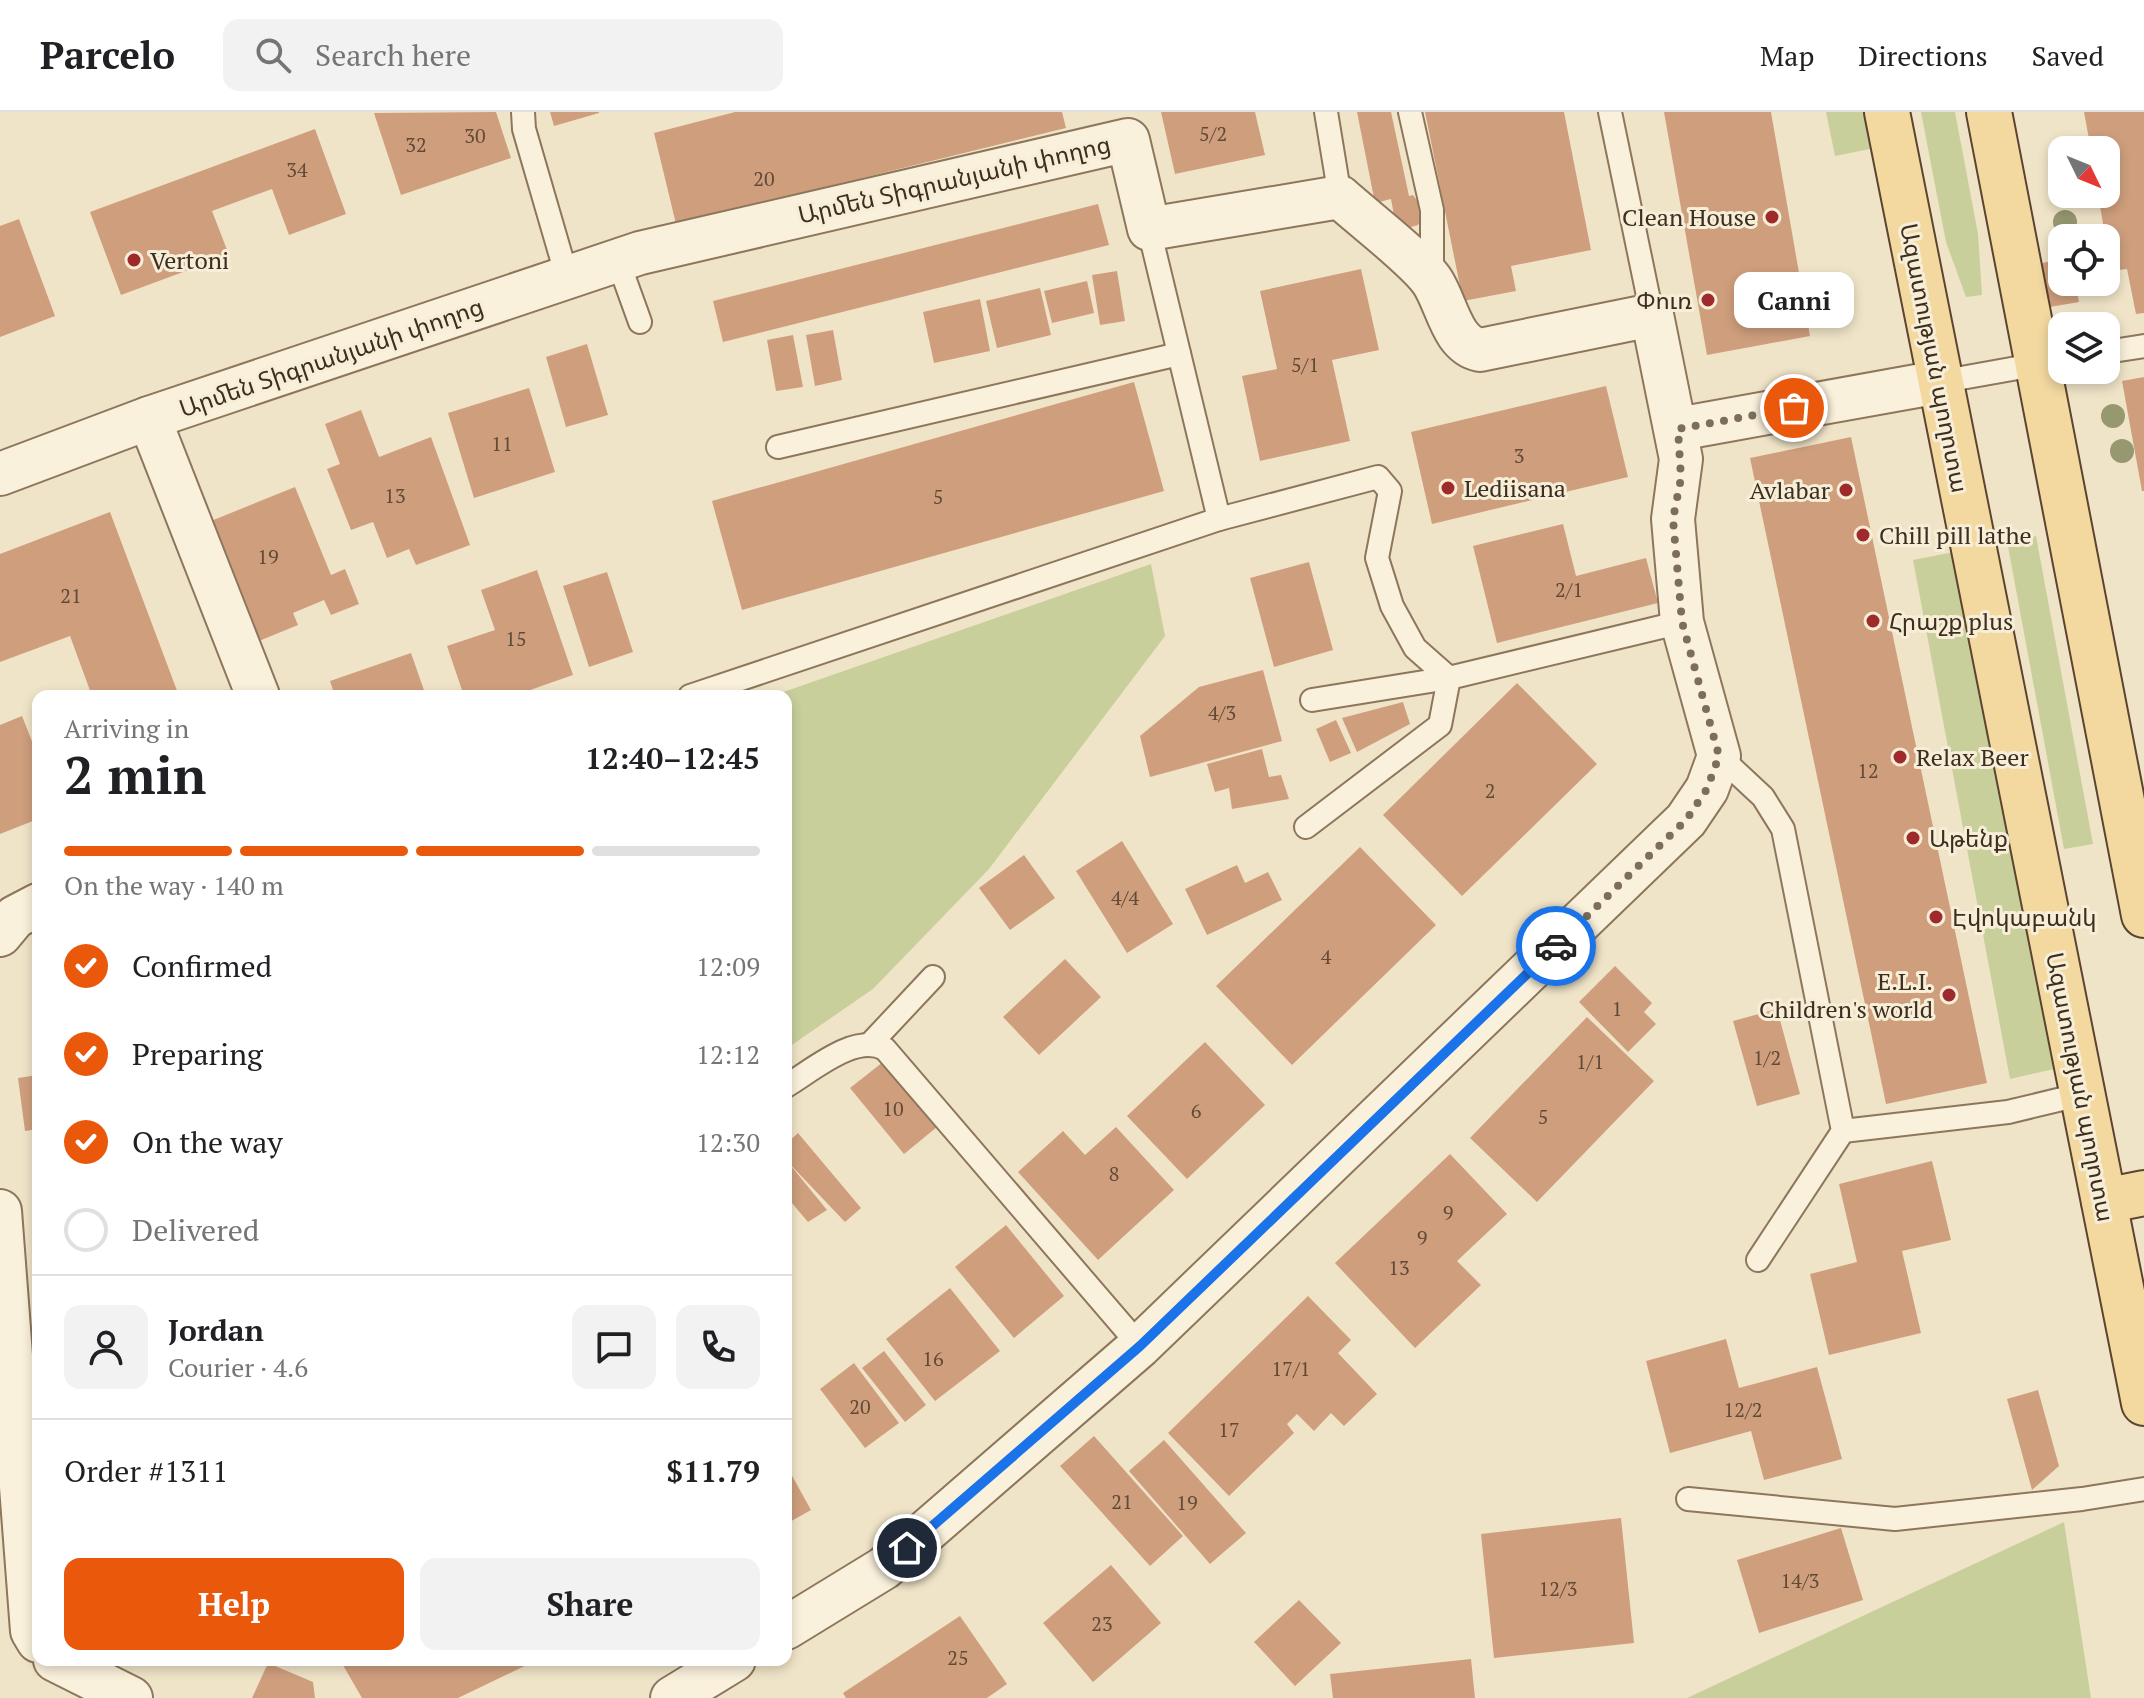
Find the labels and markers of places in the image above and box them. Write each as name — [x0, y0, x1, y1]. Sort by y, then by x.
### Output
place label: Clean House — [1622, 201, 1756, 233]
marker: Clean House — [1763, 208, 1781, 226]
place label: Vertoni — [150, 244, 229, 276]
marker: Vertoni — [125, 251, 143, 269]
callout: Canni — [1734, 272, 1854, 328]
place label: Փուռ — [1636, 284, 1692, 316]
marker: Փուռ — [1699, 291, 1717, 309]
pin — [1760, 374, 1828, 442]
place label: Lediisana — [1464, 472, 1566, 504]
place label: Avlabar — [1749, 474, 1831, 506]
marker: Lediisana — [1439, 479, 1457, 497]
marker: Avlabar — [1837, 481, 1855, 499]
place label: Chill pill lathe — [1879, 519, 2032, 551]
marker: Chill pill lathe — [1854, 526, 1872, 544]
place label: Հրաշք plus — [1889, 605, 2013, 637]
marker: Հրաշք plus — [1864, 612, 1882, 630]
place label: Relax Beer — [1916, 741, 2029, 773]
marker: Relax Beer — [1891, 748, 1909, 766]
place label: Աթենք — [1929, 822, 2008, 854]
marker: Աթենք — [1904, 829, 1922, 847]
place label: Էվոկաբանկ — [1952, 901, 2097, 933]
marker: Էվոկաբանկ — [1927, 908, 1945, 926]
place label: E.L.I. Children's world — [1759, 965, 1933, 1025]
marker: E.L.I. Children's world — [1940, 986, 1958, 1004]
pin — [873, 1514, 941, 1582]

